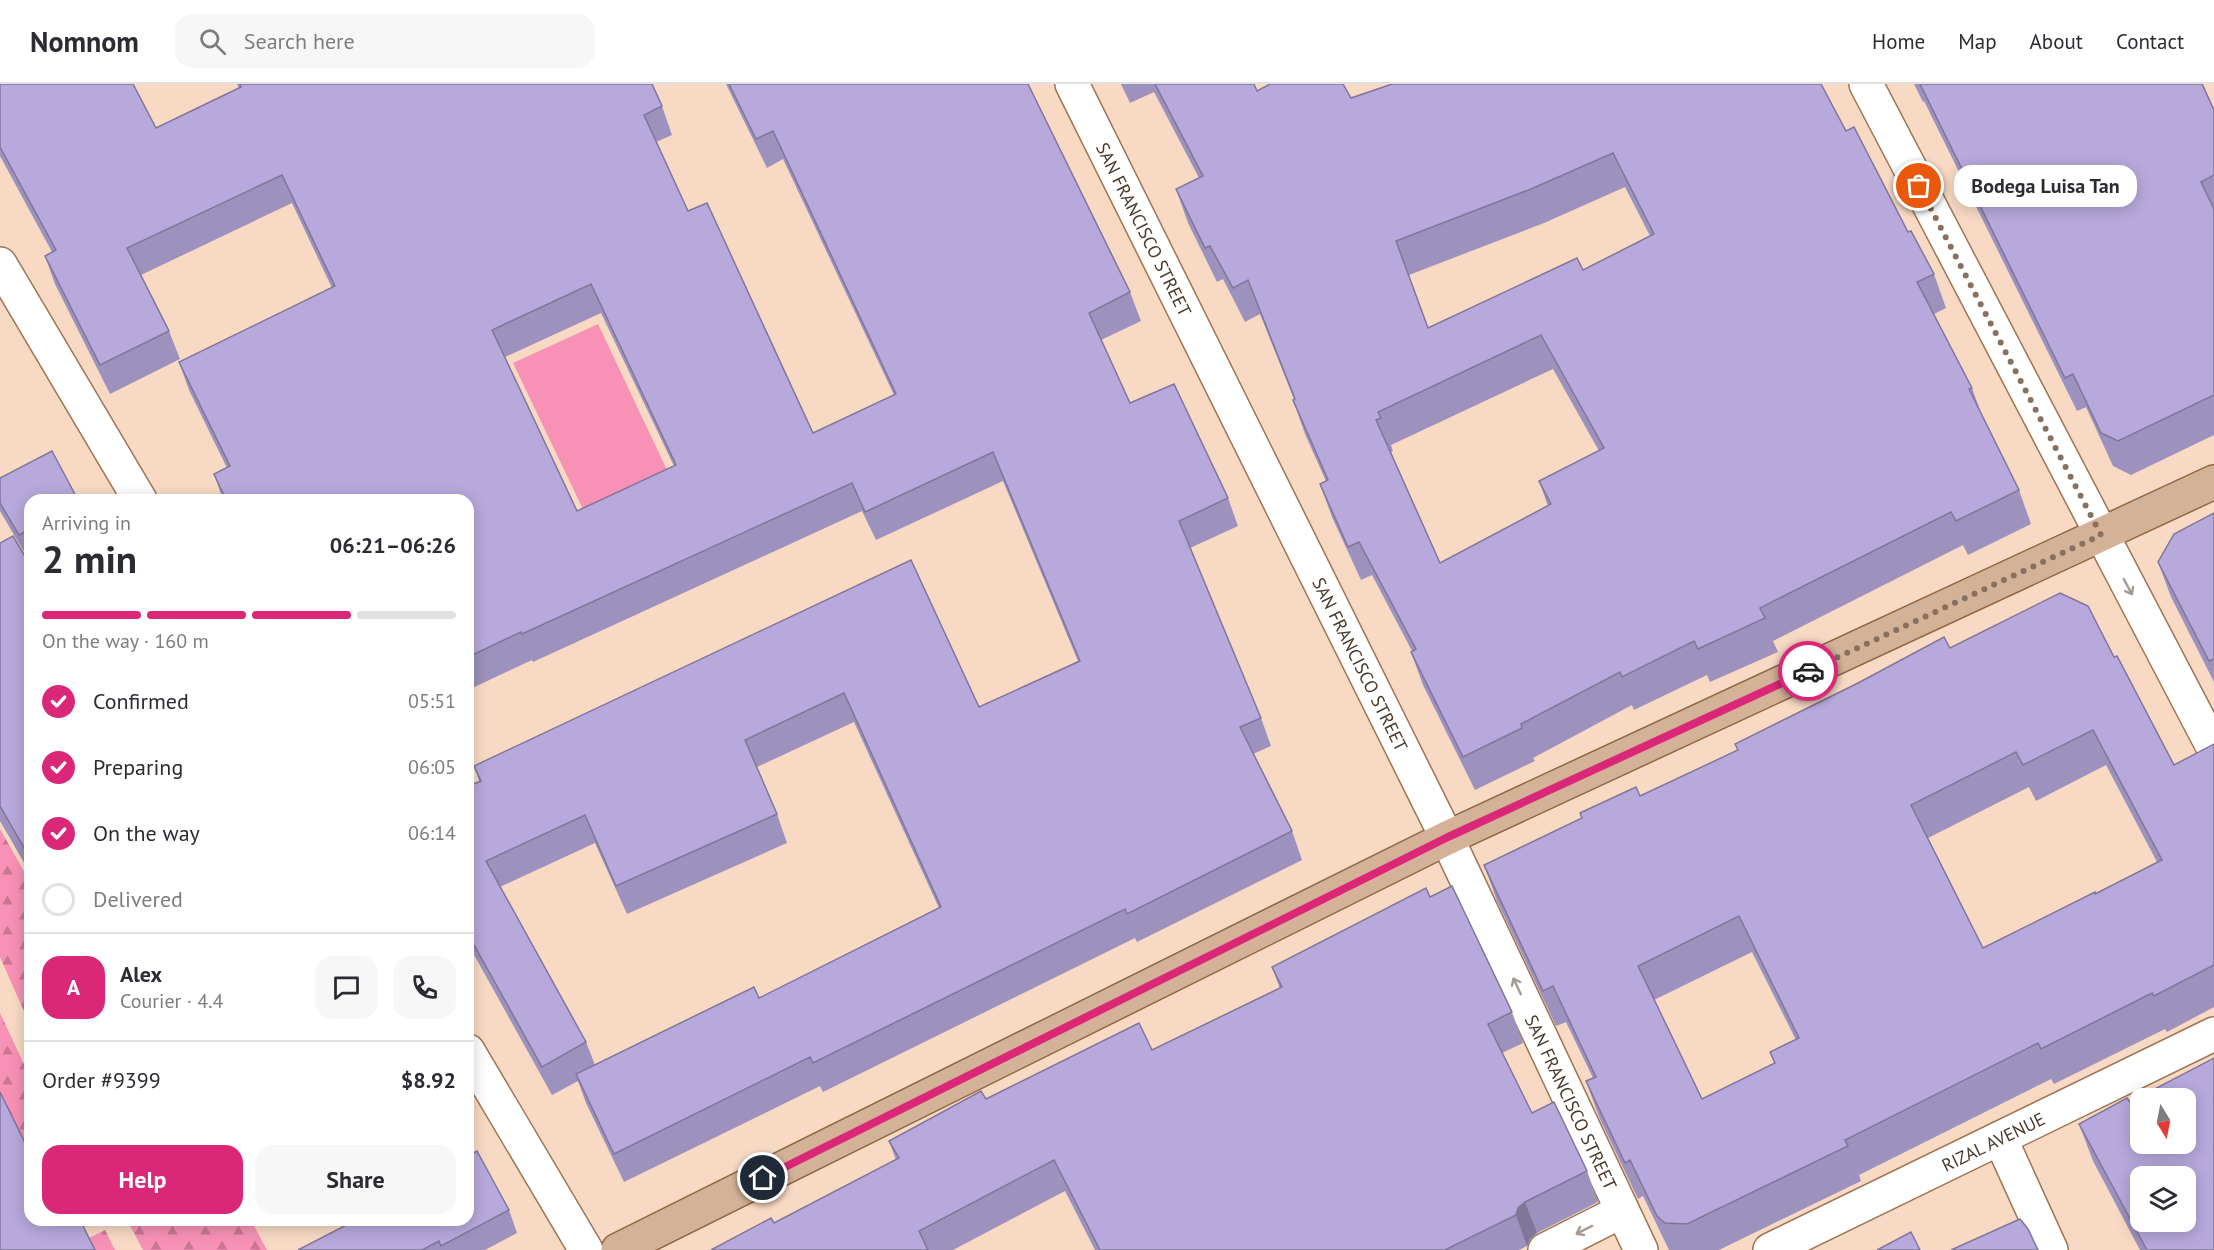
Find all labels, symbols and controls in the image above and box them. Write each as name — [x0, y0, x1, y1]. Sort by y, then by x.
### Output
search box — [175, 14, 595, 68]
text: Nomnom — [30, 23, 139, 60]
icon: search — [196, 25, 229, 58]
text: Search here — [244, 27, 355, 55]
text: Home — [1872, 28, 1925, 55]
text: Map — [1958, 28, 1997, 55]
text: About — [2030, 28, 2083, 55]
text: Contact — [2116, 28, 2184, 55]
street label: SAN FRANCISCO STREET — [1091, 138, 1197, 320]
pin — [1893, 160, 1944, 211]
callout: Bodega Luisa Tan — [1955, 165, 2138, 207]
icon: bag — [1902, 169, 1935, 202]
text: Bodega Luisa Tan — [1971, 173, 2120, 199]
text: Arriving in — [42, 510, 131, 536]
text: 06:21–06:26 — [330, 531, 456, 559]
text: 2 min — [42, 533, 137, 584]
street label: SAN FRANCISCO STREET — [1308, 574, 1413, 755]
one-way arrow — [2123, 577, 2134, 595]
text: On the way · 160 m — [42, 628, 209, 654]
courier — [1778, 641, 1838, 701]
icon: car — [1792, 655, 1825, 688]
icon: check — [42, 685, 75, 718]
text: Confirmed — [93, 687, 189, 715]
text: 05:51 — [408, 688, 456, 714]
icon: check — [42, 751, 75, 784]
text: Preparing — [93, 753, 183, 781]
text: 06:05 — [408, 754, 456, 780]
icon: check — [42, 817, 75, 850]
text: On the way — [93, 819, 200, 847]
text: 06:14 — [408, 820, 456, 846]
text: Delivered — [93, 885, 183, 913]
button: chat — [315, 956, 378, 1019]
button: phone — [393, 956, 456, 1019]
text: Alex — [120, 960, 162, 988]
text: A — [67, 973, 80, 1001]
one-way arrow — [1511, 978, 1523, 996]
text: Courier · 4.4 — [120, 988, 223, 1014]
street label: SAN FRANCISCO STREET — [1520, 1011, 1622, 1193]
text: Order #9399 — [42, 1066, 161, 1094]
text: $8.92 — [401, 1066, 456, 1094]
north arrow — [2130, 1088, 2196, 1154]
map controls — [2130, 1088, 2196, 1232]
street label: RIZAL AVENUE — [1938, 1107, 2048, 1176]
button: Help — [42, 1145, 243, 1214]
button: Share — [255, 1145, 456, 1214]
pin — [737, 1152, 788, 1203]
icon: home — [746, 1161, 779, 1194]
button: layers — [2130, 1166, 2196, 1232]
one-way arrow — [1575, 1225, 1593, 1237]

